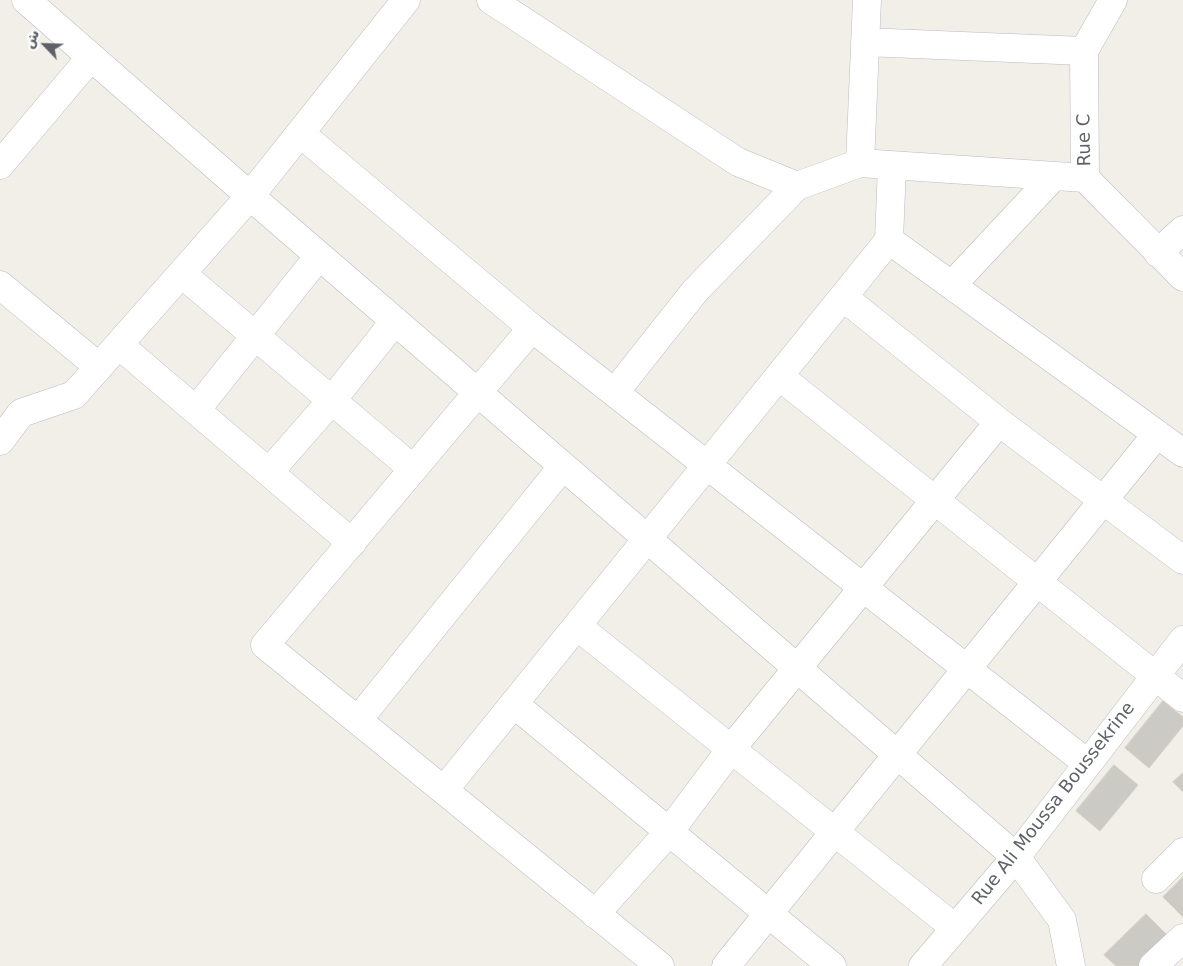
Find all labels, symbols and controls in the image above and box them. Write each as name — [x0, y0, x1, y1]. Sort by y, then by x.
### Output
north arrow — [20, 20, 70, 70]
text: ش — [20, 27, 43, 51]
street label: Rue C — [1074, 114, 1096, 166]
street label: Rue Ali Moussa Boussekrine — [968, 698, 1140, 910]

